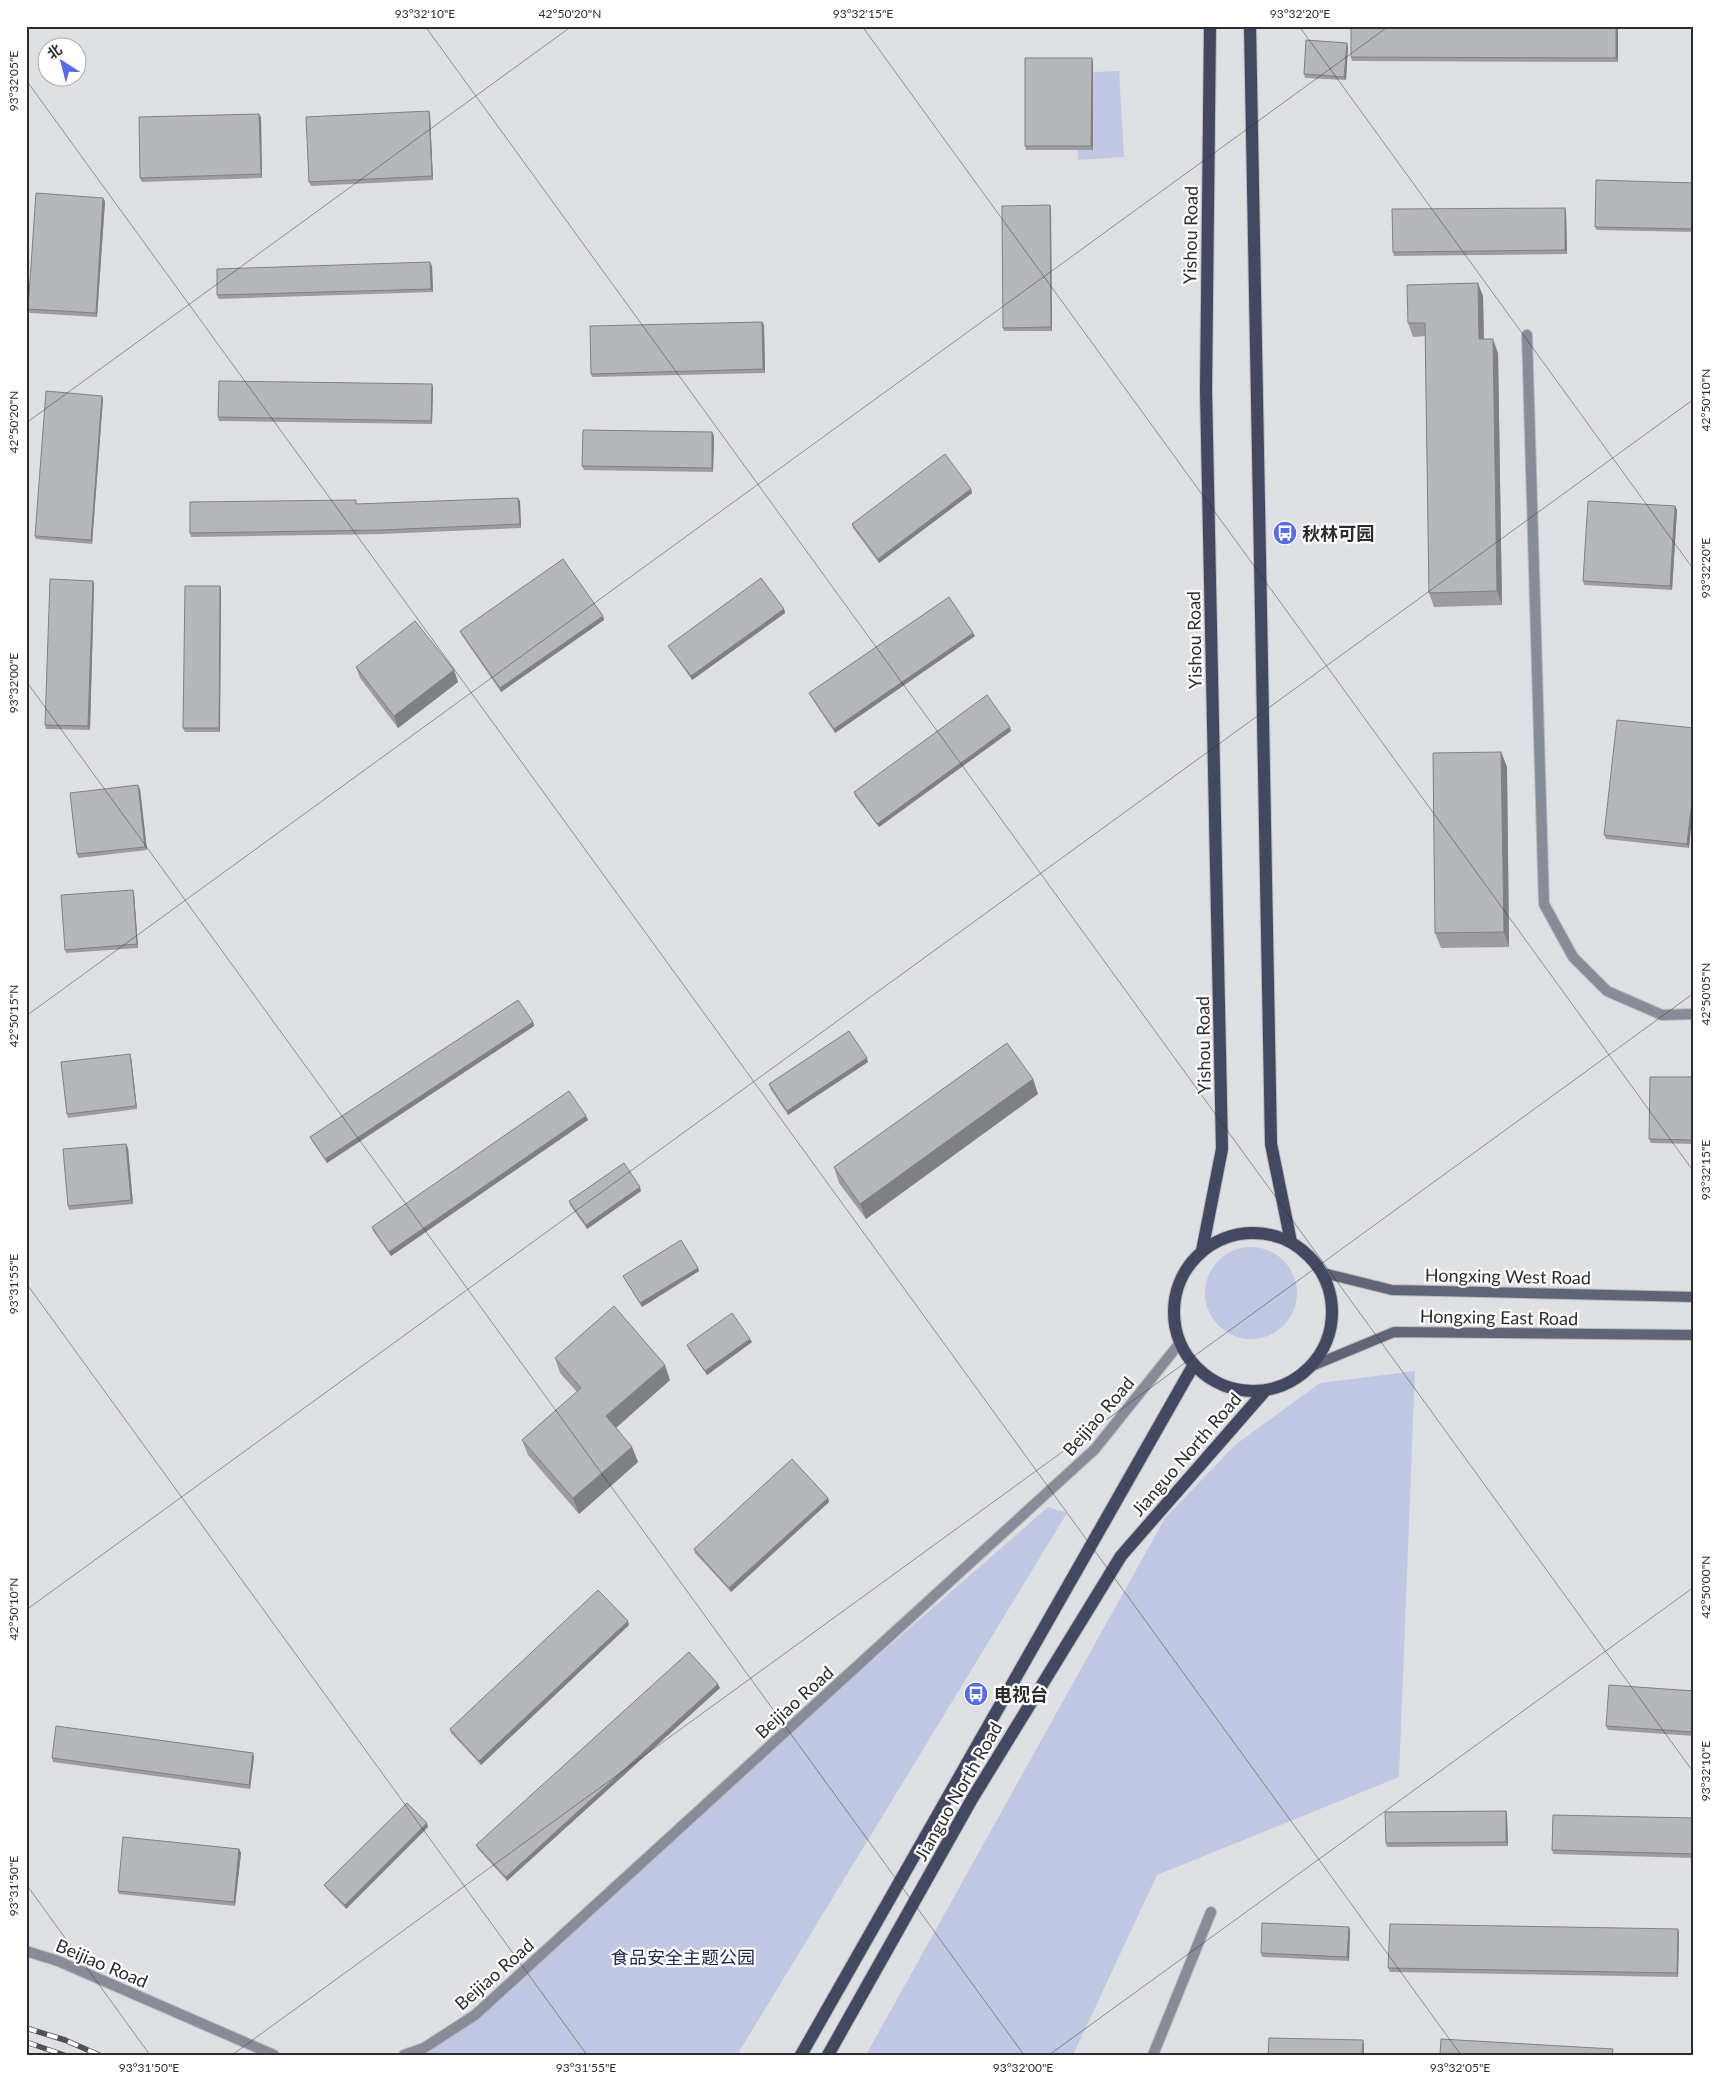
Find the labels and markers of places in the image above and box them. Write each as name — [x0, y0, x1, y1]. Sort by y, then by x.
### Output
bus stop icon: 秋林可园 — [1272, 520, 1298, 546]
place label: 秋林可园 — [1302, 522, 1374, 544]
bus stop icon: 电视台 — [963, 1681, 989, 1707]
place label: 电视台 — [994, 1683, 1048, 1705]

